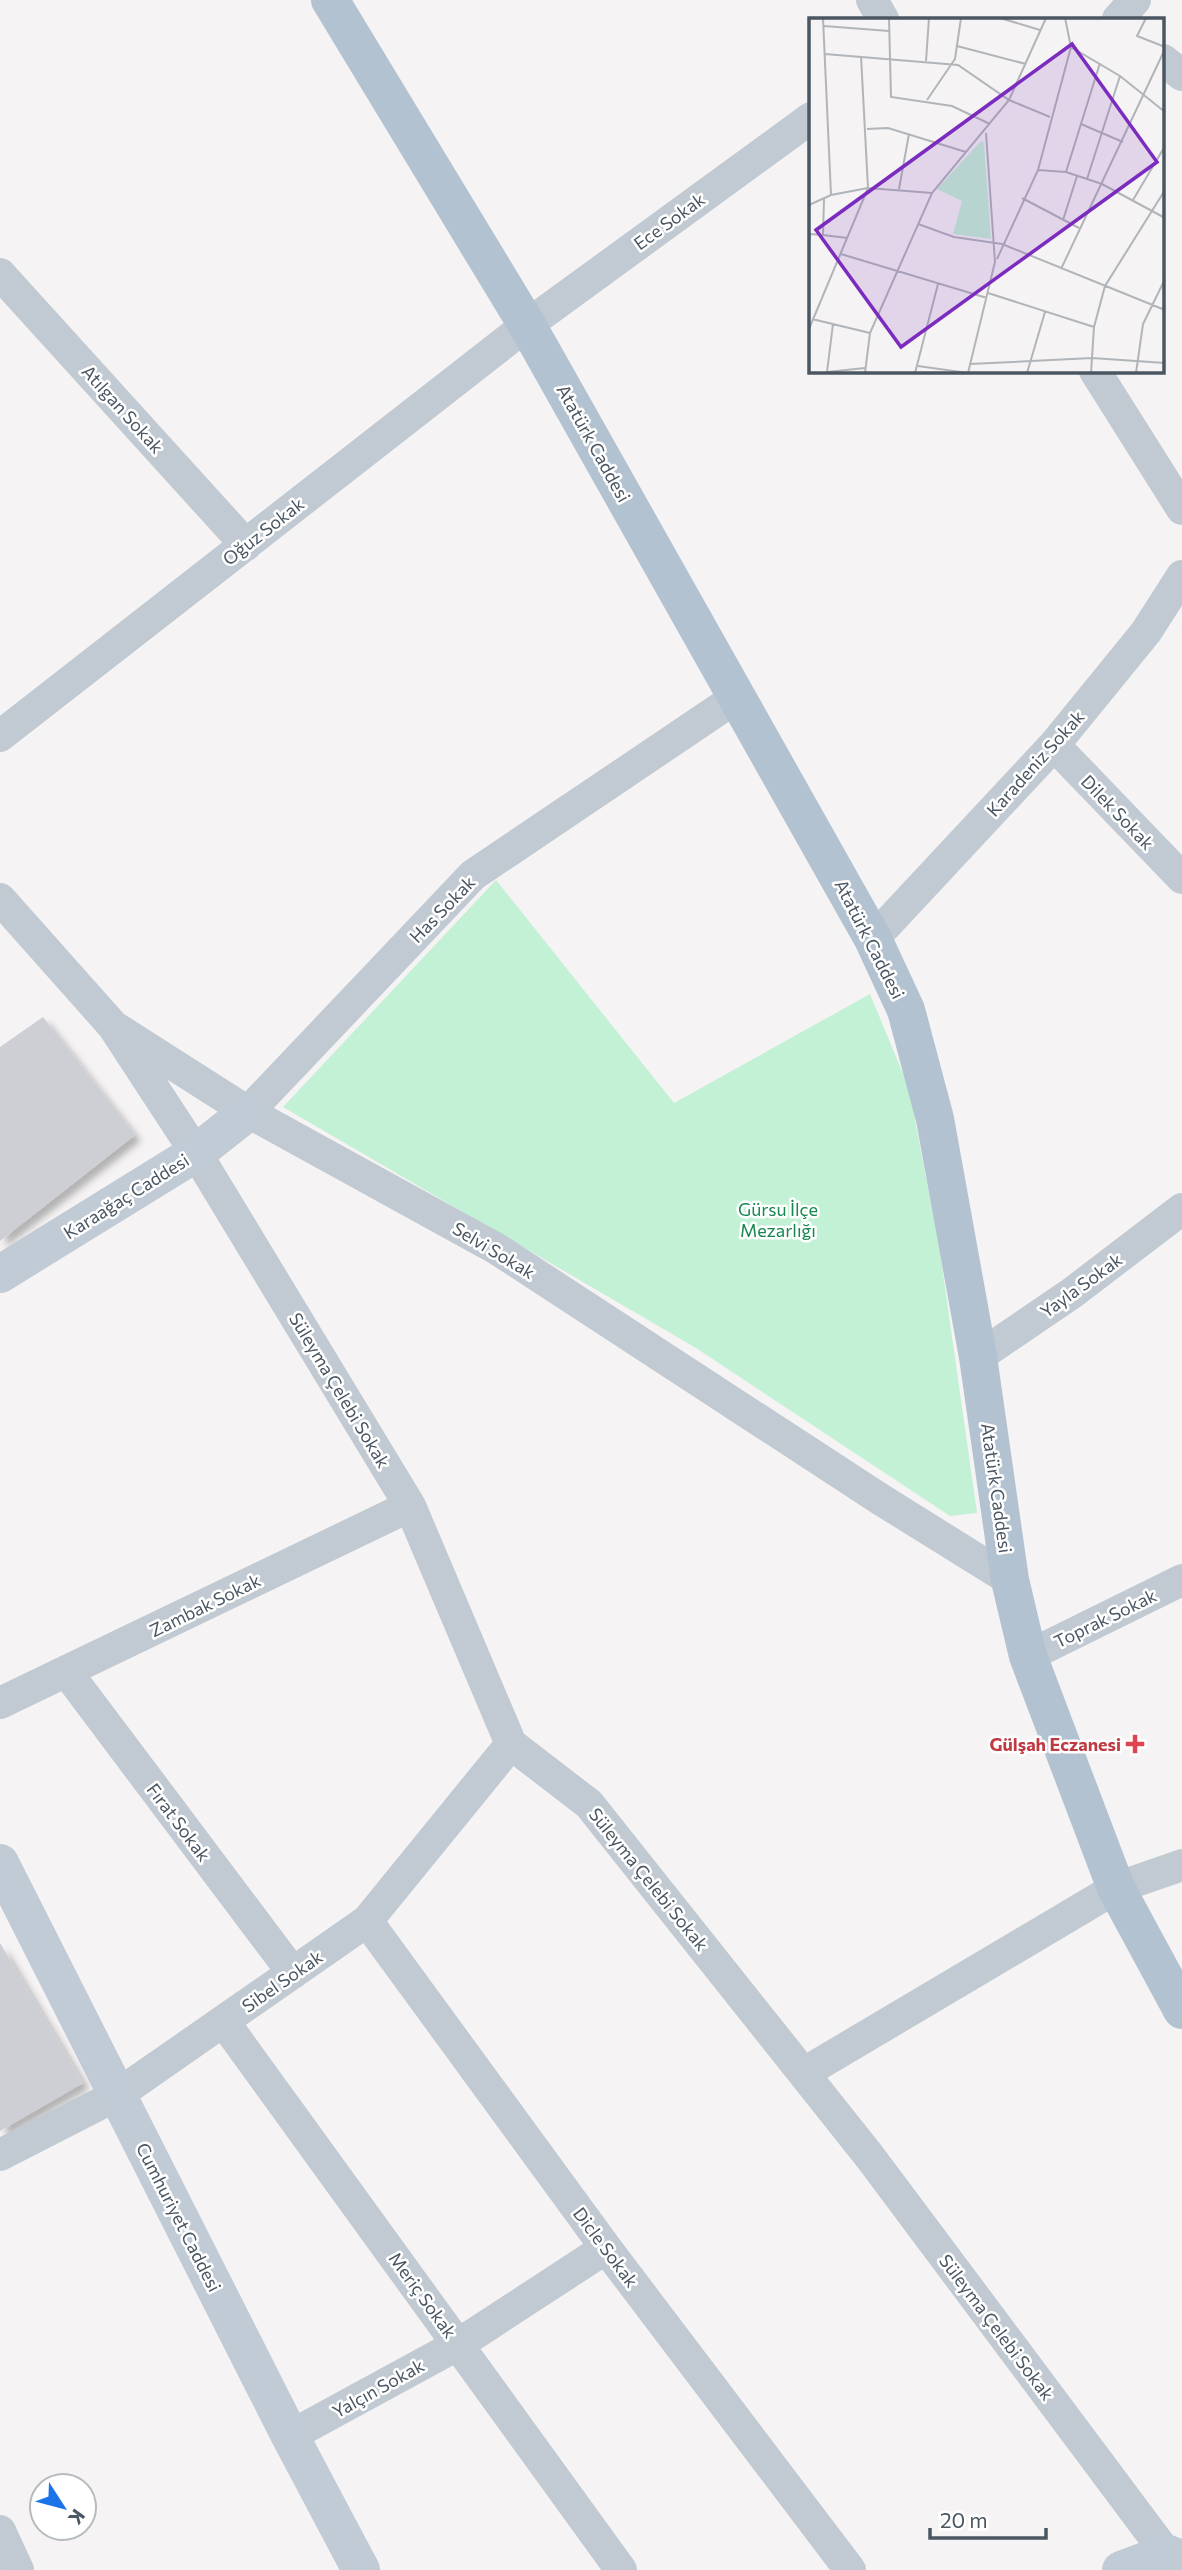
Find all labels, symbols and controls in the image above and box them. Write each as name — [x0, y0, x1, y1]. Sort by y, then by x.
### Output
inset map — [809, 18, 1164, 373]
street label: Ece Sokak — [629, 188, 709, 254]
street label: Atılgan Sokak — [78, 360, 169, 458]
street label: Atatürk Caddesi — [553, 380, 635, 506]
street label: Oğuz Sokak — [218, 492, 308, 570]
street label: Karadeniz Sokak — [982, 705, 1089, 821]
street label: Dilek Sokak — [1077, 770, 1159, 854]
street label: Has Sokak — [405, 871, 480, 947]
street label: Atatürk Caddesi — [830, 876, 910, 1002]
street label: Karaağaç Caddesi — [59, 1149, 193, 1243]
park label: Gürsu İlçe Mezarlığı — [738, 1198, 818, 1241]
street label: Selvi Sokak — [449, 1217, 539, 1283]
street label: Yayla Sokak — [1036, 1248, 1127, 1322]
street label: Süleyma Çelebi Sokak — [285, 1308, 395, 1472]
street label: Atatürk Caddesi — [977, 1422, 1017, 1554]
street label: Zambak Sokak — [146, 1569, 264, 1641]
street label: Toprak Sokak — [1050, 1584, 1160, 1652]
place label: Gülşah Eczanesi — [989, 1733, 1121, 1755]
marker: Gülşah Eczanesi — [1127, 1736, 1143, 1752]
street label: Fırat Sokak — [142, 1779, 216, 1866]
street label: Süleyma Çelebi Sokak — [585, 1803, 713, 1955]
street label: Sibel Sokak — [237, 1945, 327, 2017]
street label: Cumhuriyet Caddesi — [132, 2139, 226, 2295]
street label: Dicle Sokak — [569, 2203, 643, 2292]
street label: Meriç Sokak — [384, 2248, 462, 2343]
street label: Süleyma Çelebi Sokak — [935, 2250, 1059, 2405]
street label: Yalçın Sokak — [328, 2354, 428, 2422]
north arrow — [28, 2472, 98, 2542]
scale bar — [930, 2496, 1046, 2540]
text: K — [64, 2505, 90, 2529]
text: 20 m — [940, 2507, 988, 2532]

